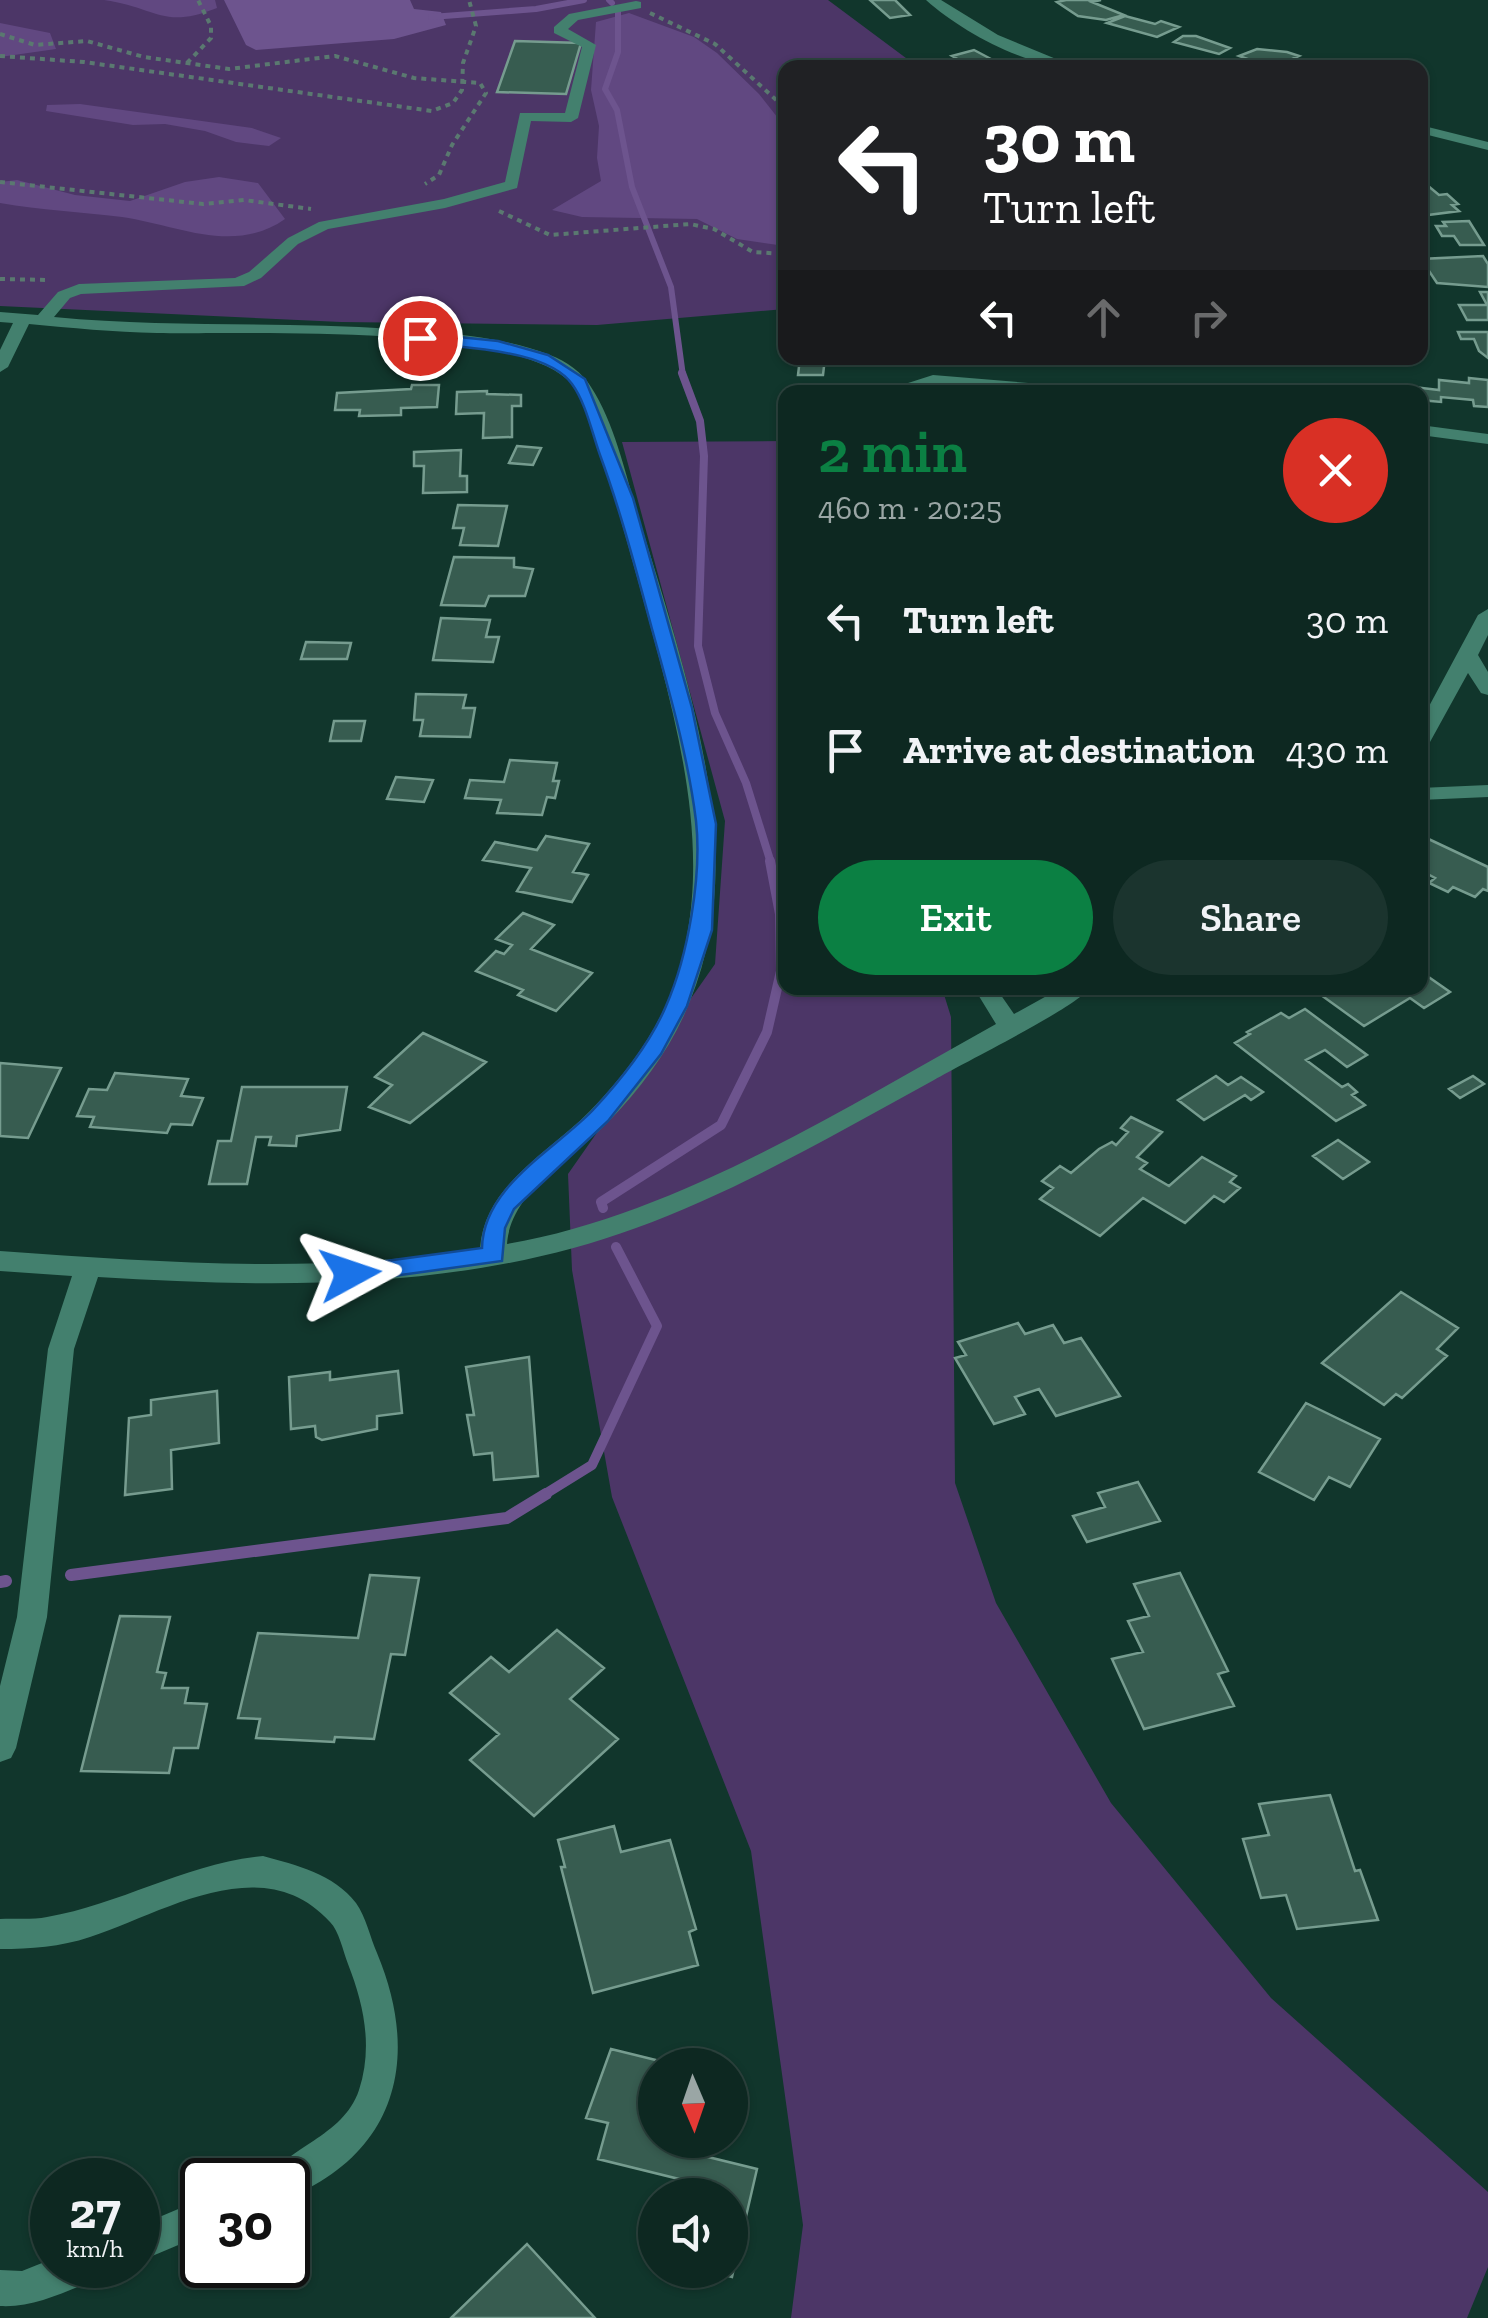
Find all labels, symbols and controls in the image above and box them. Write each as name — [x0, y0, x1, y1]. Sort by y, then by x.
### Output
text: 30 m — [983, 96, 1135, 180]
icon: left — [818, 100, 948, 230]
text: Turn left — [983, 181, 1155, 235]
icon: left — [971, 290, 1026, 345]
icon: ahead — [1076, 290, 1131, 345]
icon: right — [1181, 290, 1236, 345]
pin — [378, 296, 463, 381]
icon: arrive — [393, 311, 448, 366]
text: 2 min — [818, 415, 967, 487]
button: close — [1283, 418, 1388, 523]
text: 460 m · 20:25 — [818, 489, 1002, 527]
icon: left — [818, 593, 873, 648]
text: Turn left — [903, 597, 1054, 643]
text: 30 m — [1306, 597, 1388, 643]
icon: arrive — [818, 723, 873, 778]
text: Arrive at destination — [903, 727, 1254, 773]
text: 430 m — [1286, 727, 1388, 773]
button: Exit — [818, 860, 1093, 975]
button: Share — [1113, 860, 1388, 975]
position arrow — [298, 1222, 402, 1326]
north arrow — [638, 2048, 748, 2158]
map controls — [638, 2048, 748, 2288]
speed limit sign: 30 — [180, 2158, 310, 2288]
button: sound — [638, 2178, 748, 2288]
text: 27 — [69, 2181, 121, 2241]
text: km/h — [66, 2233, 124, 2263]

